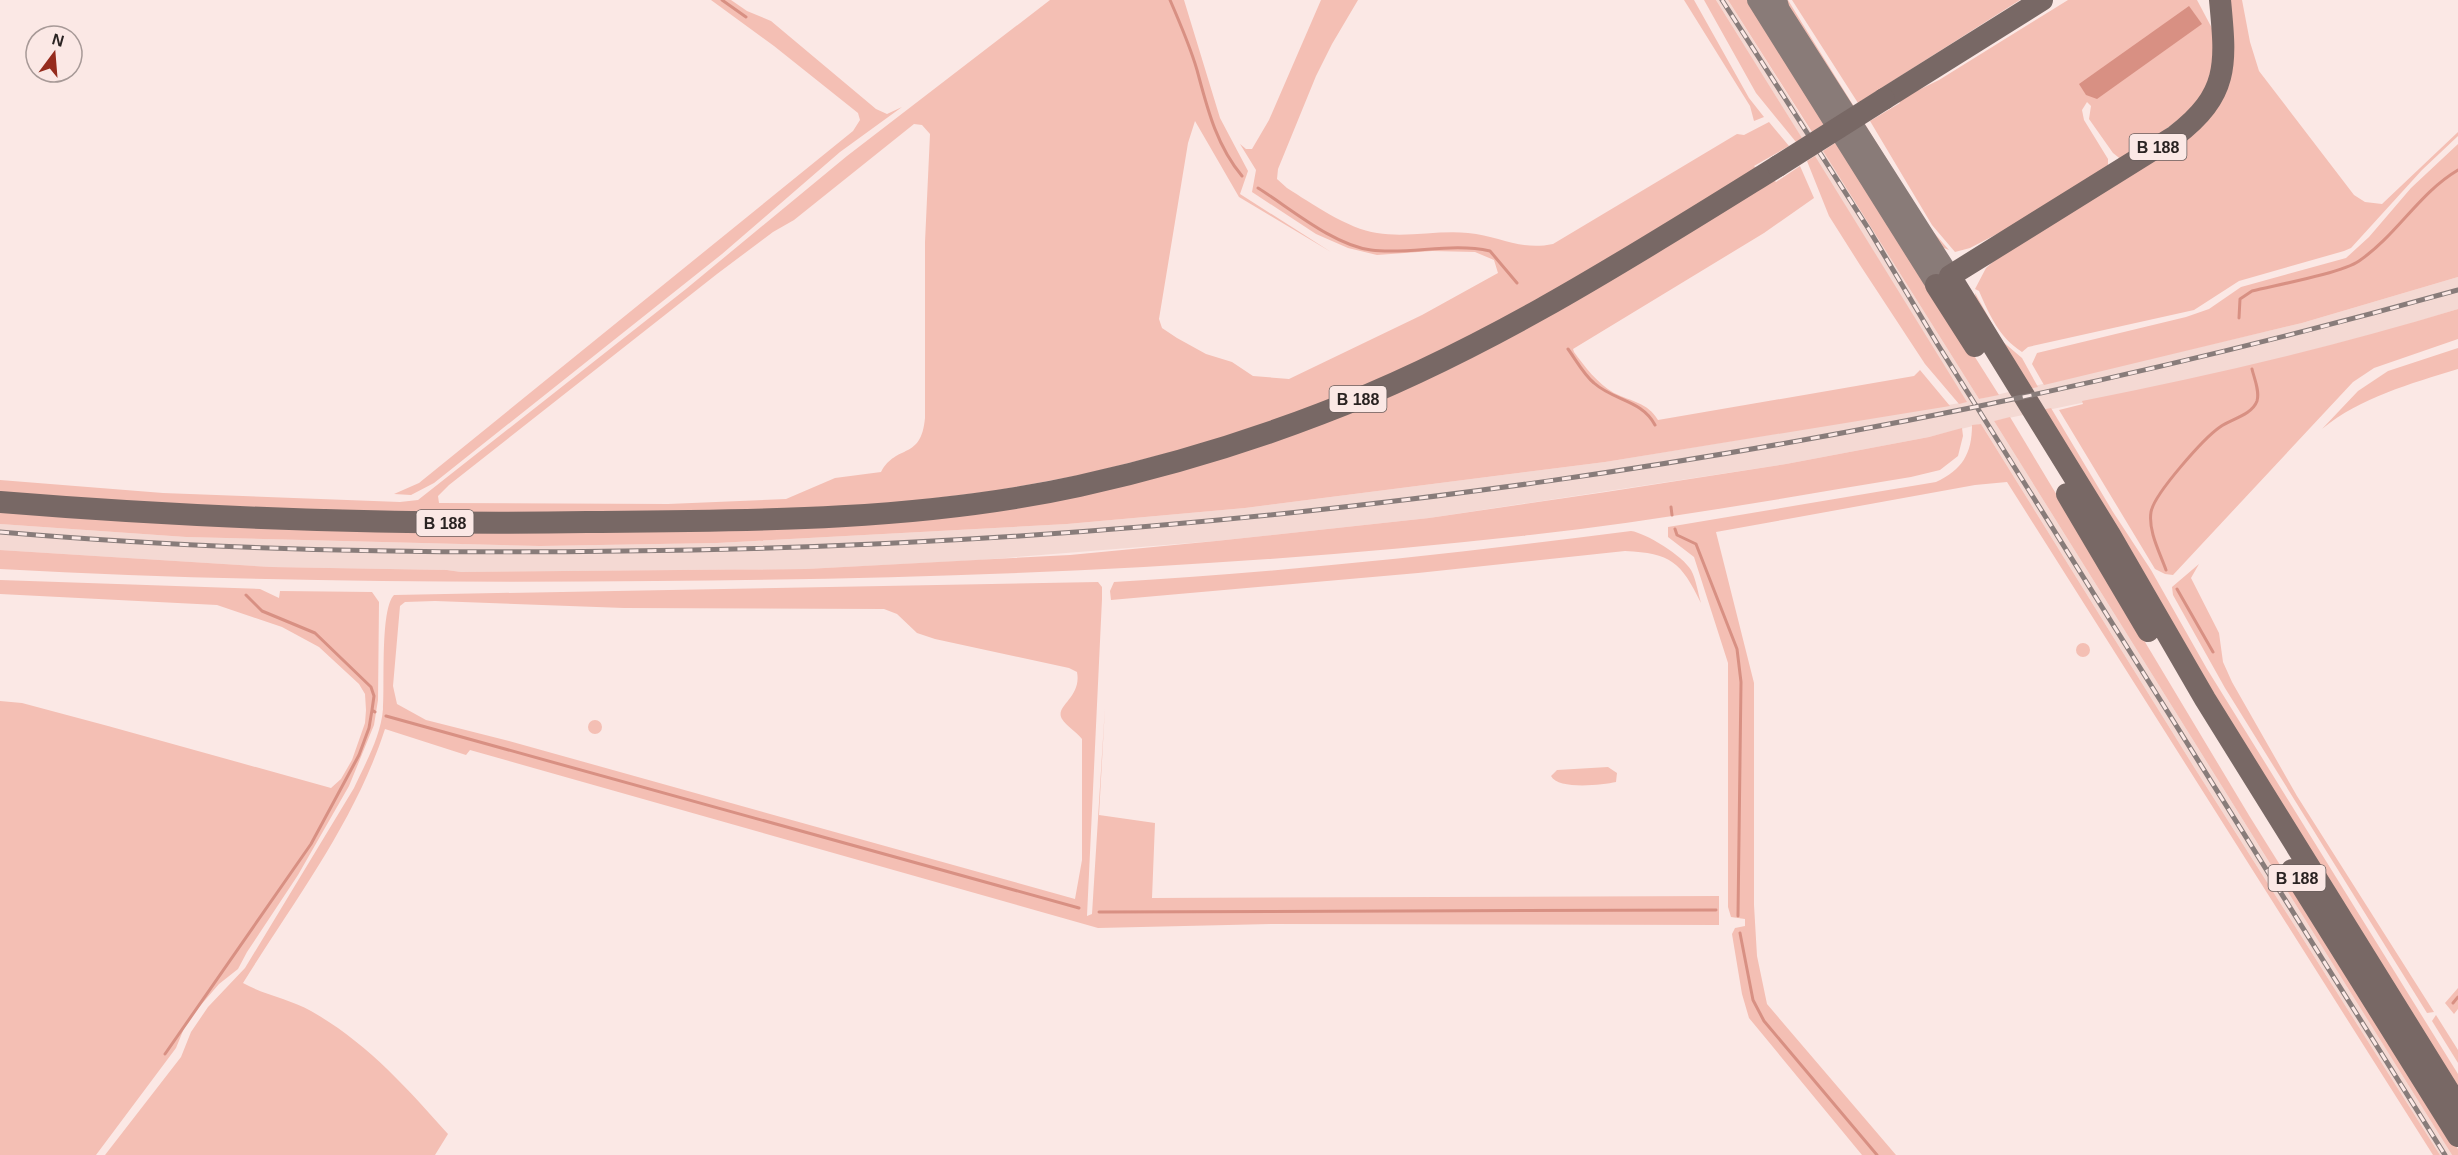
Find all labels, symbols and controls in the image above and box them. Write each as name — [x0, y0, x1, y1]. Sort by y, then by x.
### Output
north arrow — [24, 24, 84, 84]
text: N — [50, 30, 66, 50]
road number: B 188 — [2130, 134, 2186, 160]
road number: B 188 — [1330, 386, 1386, 412]
road number: B 188 — [416, 510, 474, 536]
road number: B 188 — [2268, 865, 2326, 891]

